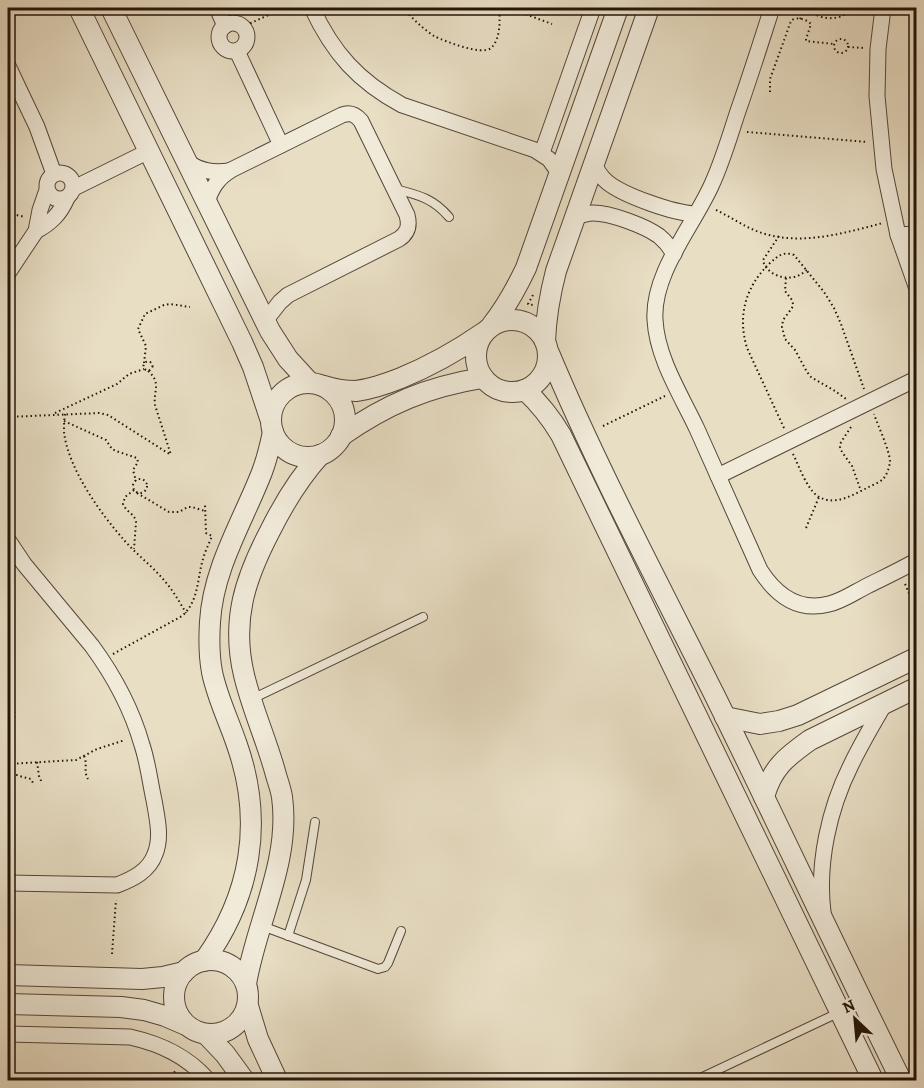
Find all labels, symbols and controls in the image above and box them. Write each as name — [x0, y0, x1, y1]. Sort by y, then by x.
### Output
north arrow — [825, 989, 885, 1049]
text: N — [839, 994, 859, 1019]

